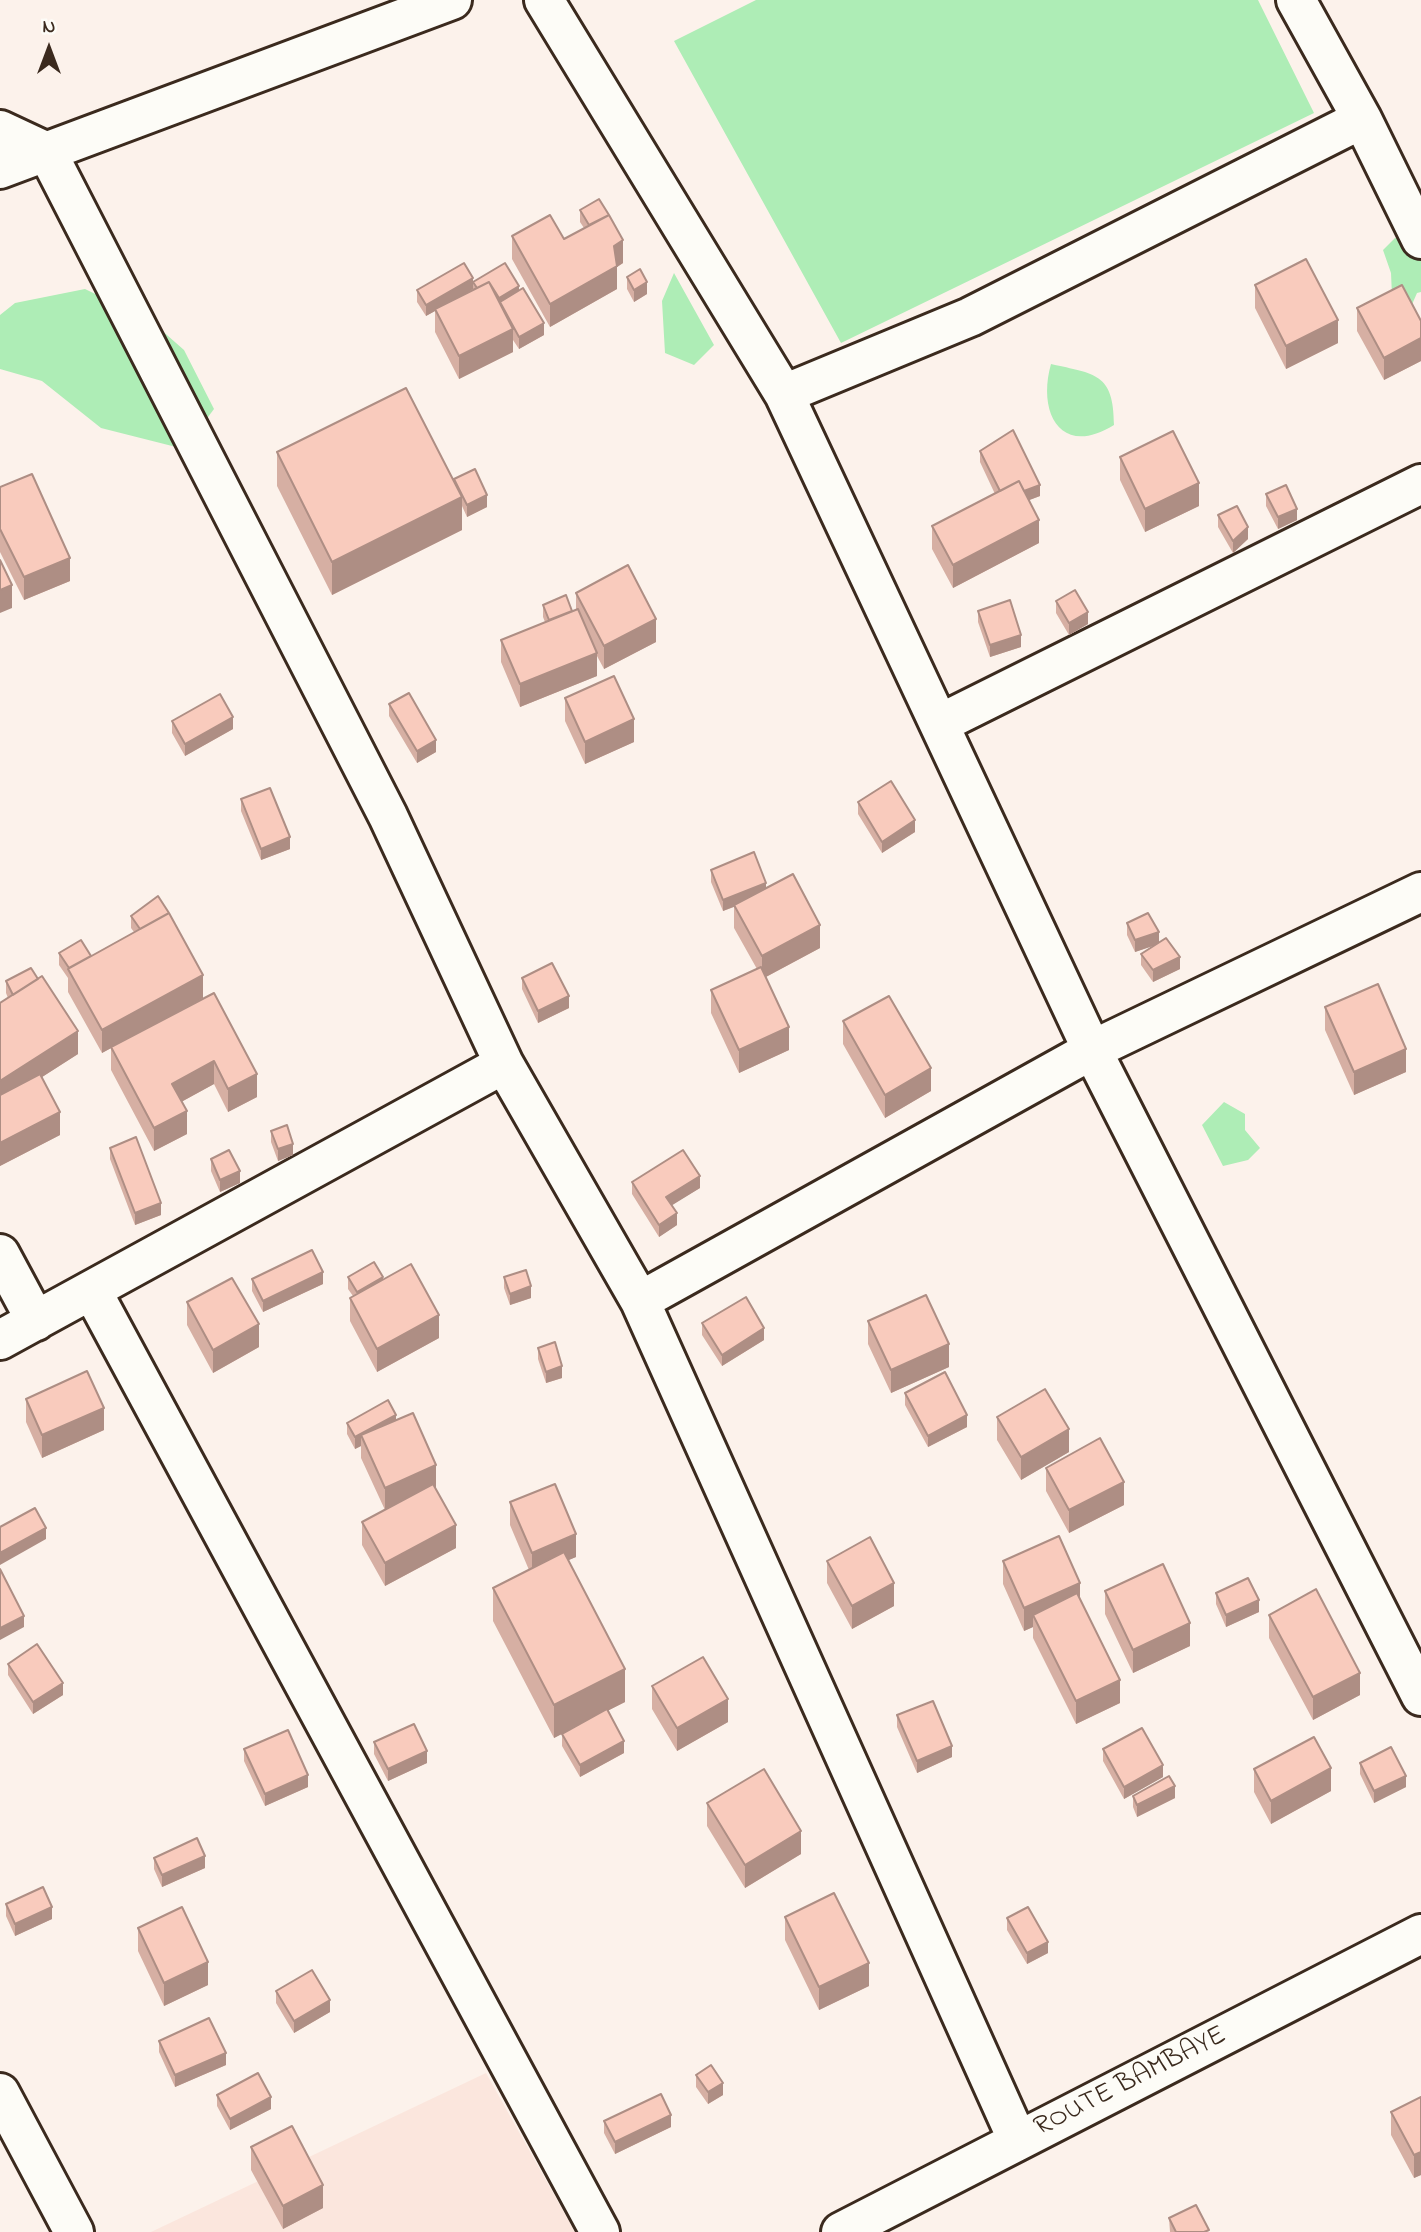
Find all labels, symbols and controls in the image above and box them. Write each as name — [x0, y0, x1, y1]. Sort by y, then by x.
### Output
north arrow — [14, 14, 84, 84]
text: N — [43, 14, 55, 41]
street label: ROUTE BAMBAYE — [1029, 2020, 1233, 2146]

